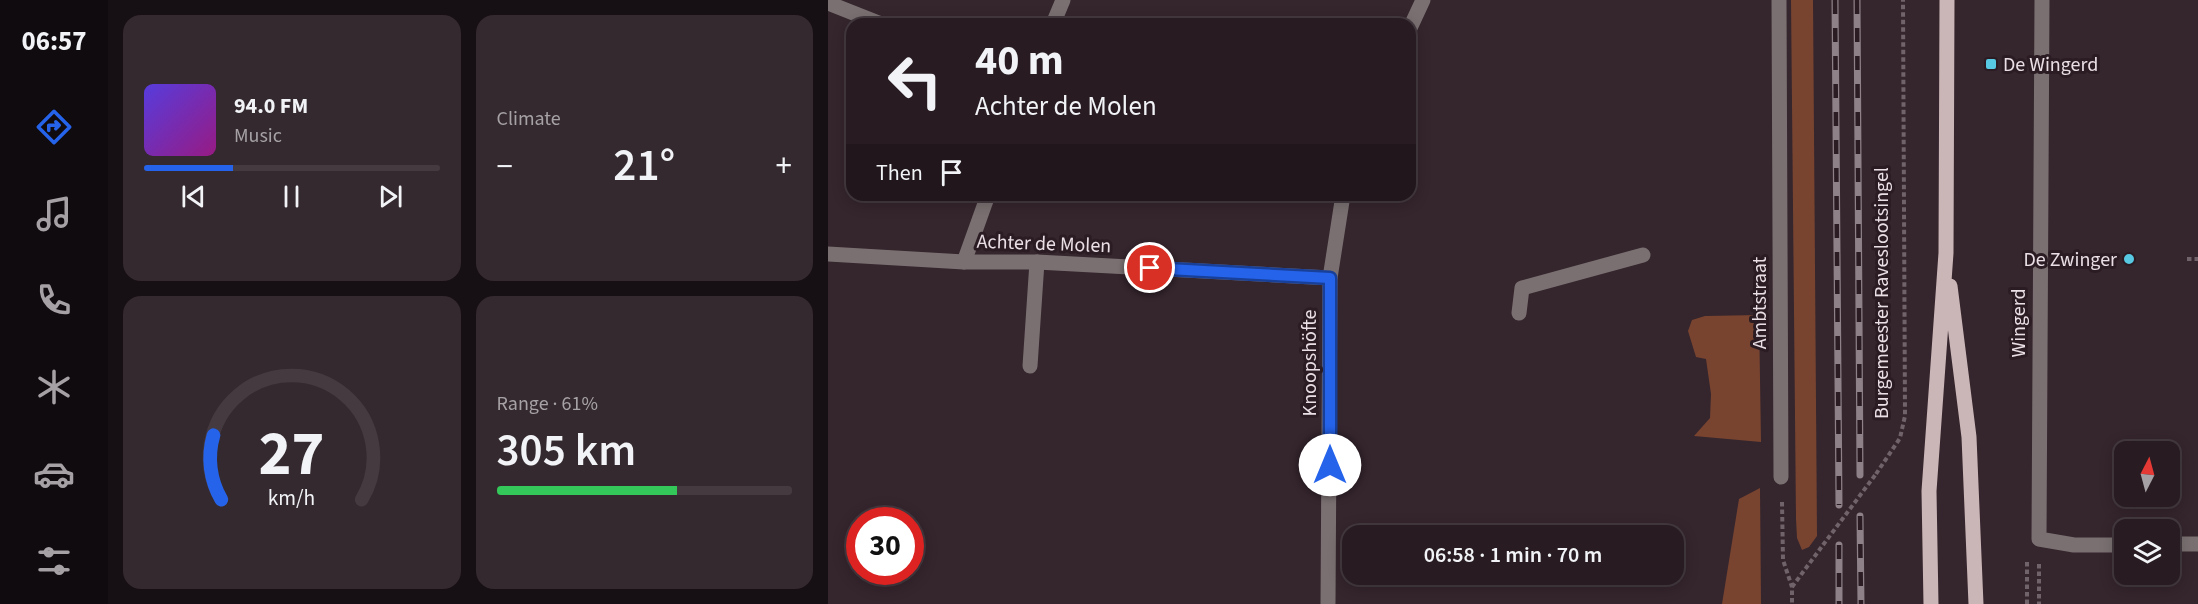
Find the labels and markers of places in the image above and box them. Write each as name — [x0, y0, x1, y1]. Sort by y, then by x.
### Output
place label: De Wingerd — [2003, 51, 2098, 79]
marker: De Wingerd — [1984, 57, 1998, 71]
pin — [1124, 242, 1175, 293]
place label: De Zwinger — [2023, 246, 2117, 274]
marker: De Zwinger — [2122, 252, 2136, 266]

